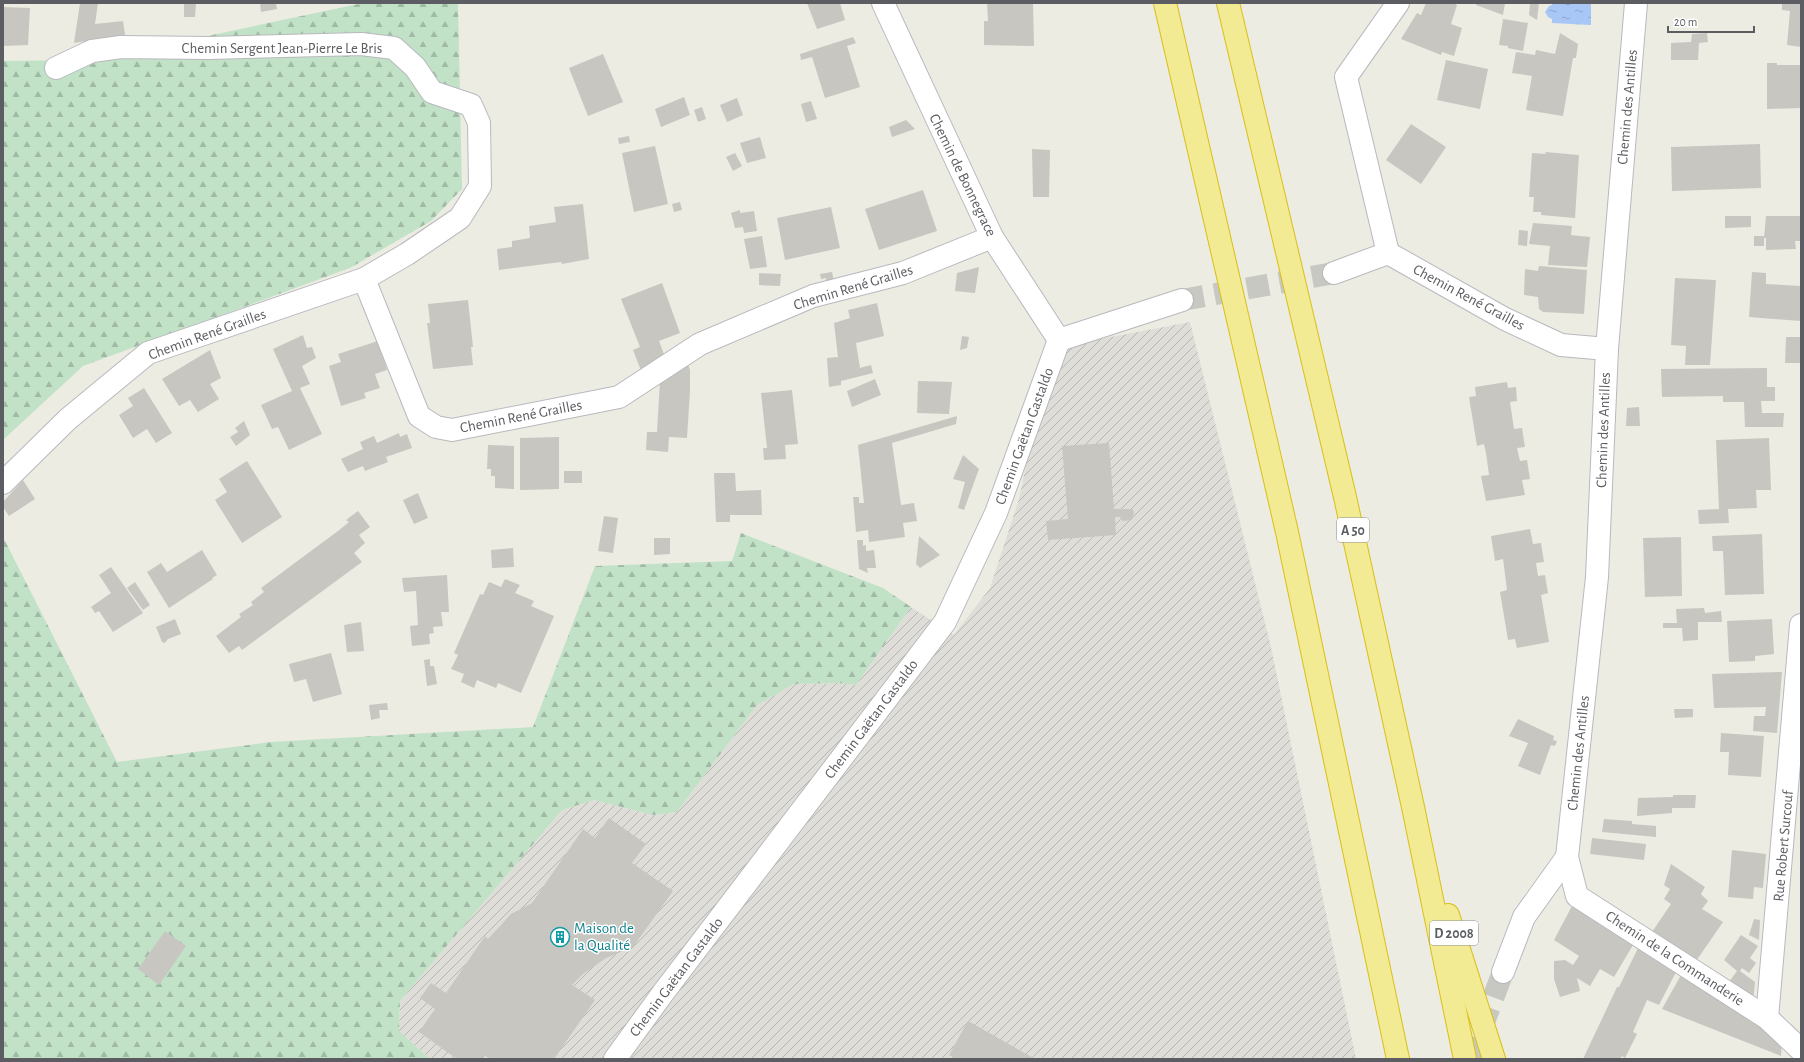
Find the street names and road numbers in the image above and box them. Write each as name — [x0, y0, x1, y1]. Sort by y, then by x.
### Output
street label: Chemin Sergent Jean-Pierre Le Bris — [182, 41, 382, 56]
street label: Chemin des Antilles — [1615, 49, 1640, 165]
street label: Chemin de Bonnegrace — [926, 112, 999, 239]
street label: Chemin René Grailles — [792, 262, 915, 313]
street label: Chemin René Grailles — [1410, 262, 1527, 333]
street label: Chemin René Grailles — [146, 306, 268, 363]
street label: Chemin Gaëtan Gastaldo — [993, 366, 1056, 507]
street label: Chemin des Antilles — [1594, 372, 1613, 488]
street label: Chemin René Grailles — [459, 397, 583, 436]
road number: A 50 — [1337, 518, 1369, 542]
street label: Chemin Gaëtan Gastaldo — [822, 657, 921, 782]
street label: Chemin des Antilles — [1565, 695, 1592, 811]
street label: Rue Robert Surcouf — [1771, 788, 1796, 902]
street label: Chemin de la Commanderie — [1603, 908, 1747, 1009]
street label: Chemin Gaëtan Gastaldo — [627, 915, 726, 1040]
road number: D 2008 — [1430, 921, 1478, 945]

